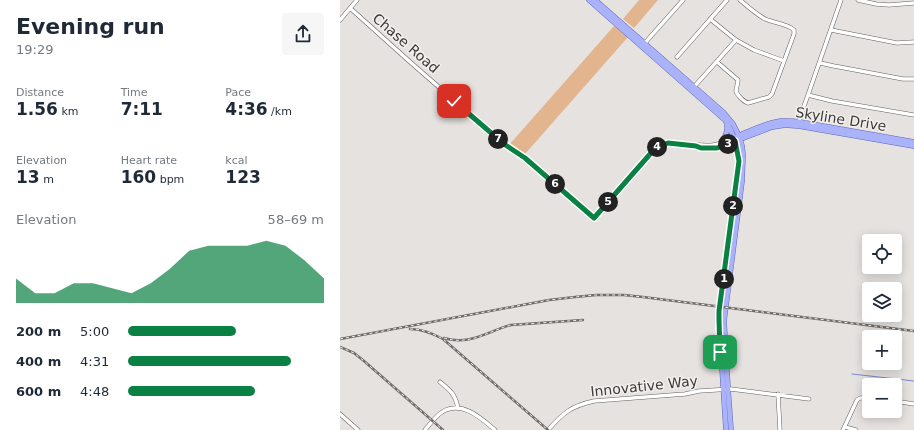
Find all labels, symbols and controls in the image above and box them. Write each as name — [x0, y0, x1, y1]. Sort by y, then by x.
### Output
street label: Chase Road — [370, 10, 442, 76]
button: share — [282, 13, 324, 55]
text: Evening run — [16, 14, 165, 39]
text: 19:29 — [16, 42, 53, 57]
pin — [437, 84, 471, 118]
text: Distance — [16, 86, 64, 99]
text: Time — [121, 86, 148, 99]
text: Pace — [225, 86, 251, 99]
icon: check — [443, 90, 465, 112]
text: 1.56 — [16, 99, 58, 119]
text: 7:11 — [121, 99, 163, 119]
text: 4:36 — [225, 99, 268, 119]
street label: Skyline Drive — [794, 104, 888, 134]
text: km — [58, 105, 79, 118]
text: /km — [268, 105, 292, 118]
pin: 7 — [488, 129, 508, 149]
text: 7 — [494, 132, 502, 145]
pin: 3 — [718, 134, 738, 154]
pin: 4 — [647, 137, 667, 157]
text: 3 — [724, 137, 732, 150]
text: 4 — [653, 140, 661, 153]
text: Elevation — [16, 154, 67, 167]
text: Heart rate — [121, 154, 177, 167]
text: kcal — [225, 154, 248, 167]
text: 13 — [16, 167, 40, 187]
text: 160 — [121, 167, 156, 187]
text: 123 — [225, 167, 261, 187]
text: m — [40, 173, 54, 186]
text: bpm — [156, 173, 184, 186]
pin: 6 — [545, 174, 565, 194]
text: 6 — [551, 177, 559, 190]
pin: 5 — [598, 192, 618, 212]
text: 5 — [604, 195, 612, 208]
pin: 2 — [723, 196, 743, 216]
text: 2 — [729, 199, 737, 212]
text: Elevation — [16, 212, 76, 227]
text: 58–69 m — [268, 212, 324, 227]
map controls — [862, 234, 902, 418]
button: locate — [862, 234, 902, 274]
pin: 1 — [714, 269, 734, 289]
text: 1 — [720, 272, 728, 285]
button: layers — [862, 282, 902, 322]
text: 200 m — [16, 324, 61, 339]
text: 5:00 — [80, 324, 109, 339]
button: + — [862, 330, 902, 370]
pin — [703, 335, 737, 369]
icon: arrive — [709, 341, 731, 363]
text: 400 m — [16, 354, 61, 369]
text: 4:31 — [80, 354, 109, 369]
street label: Innovative Way — [590, 372, 698, 400]
button: − — [862, 378, 902, 418]
text: 600 m — [16, 384, 61, 399]
text: 4:48 — [80, 384, 109, 399]

